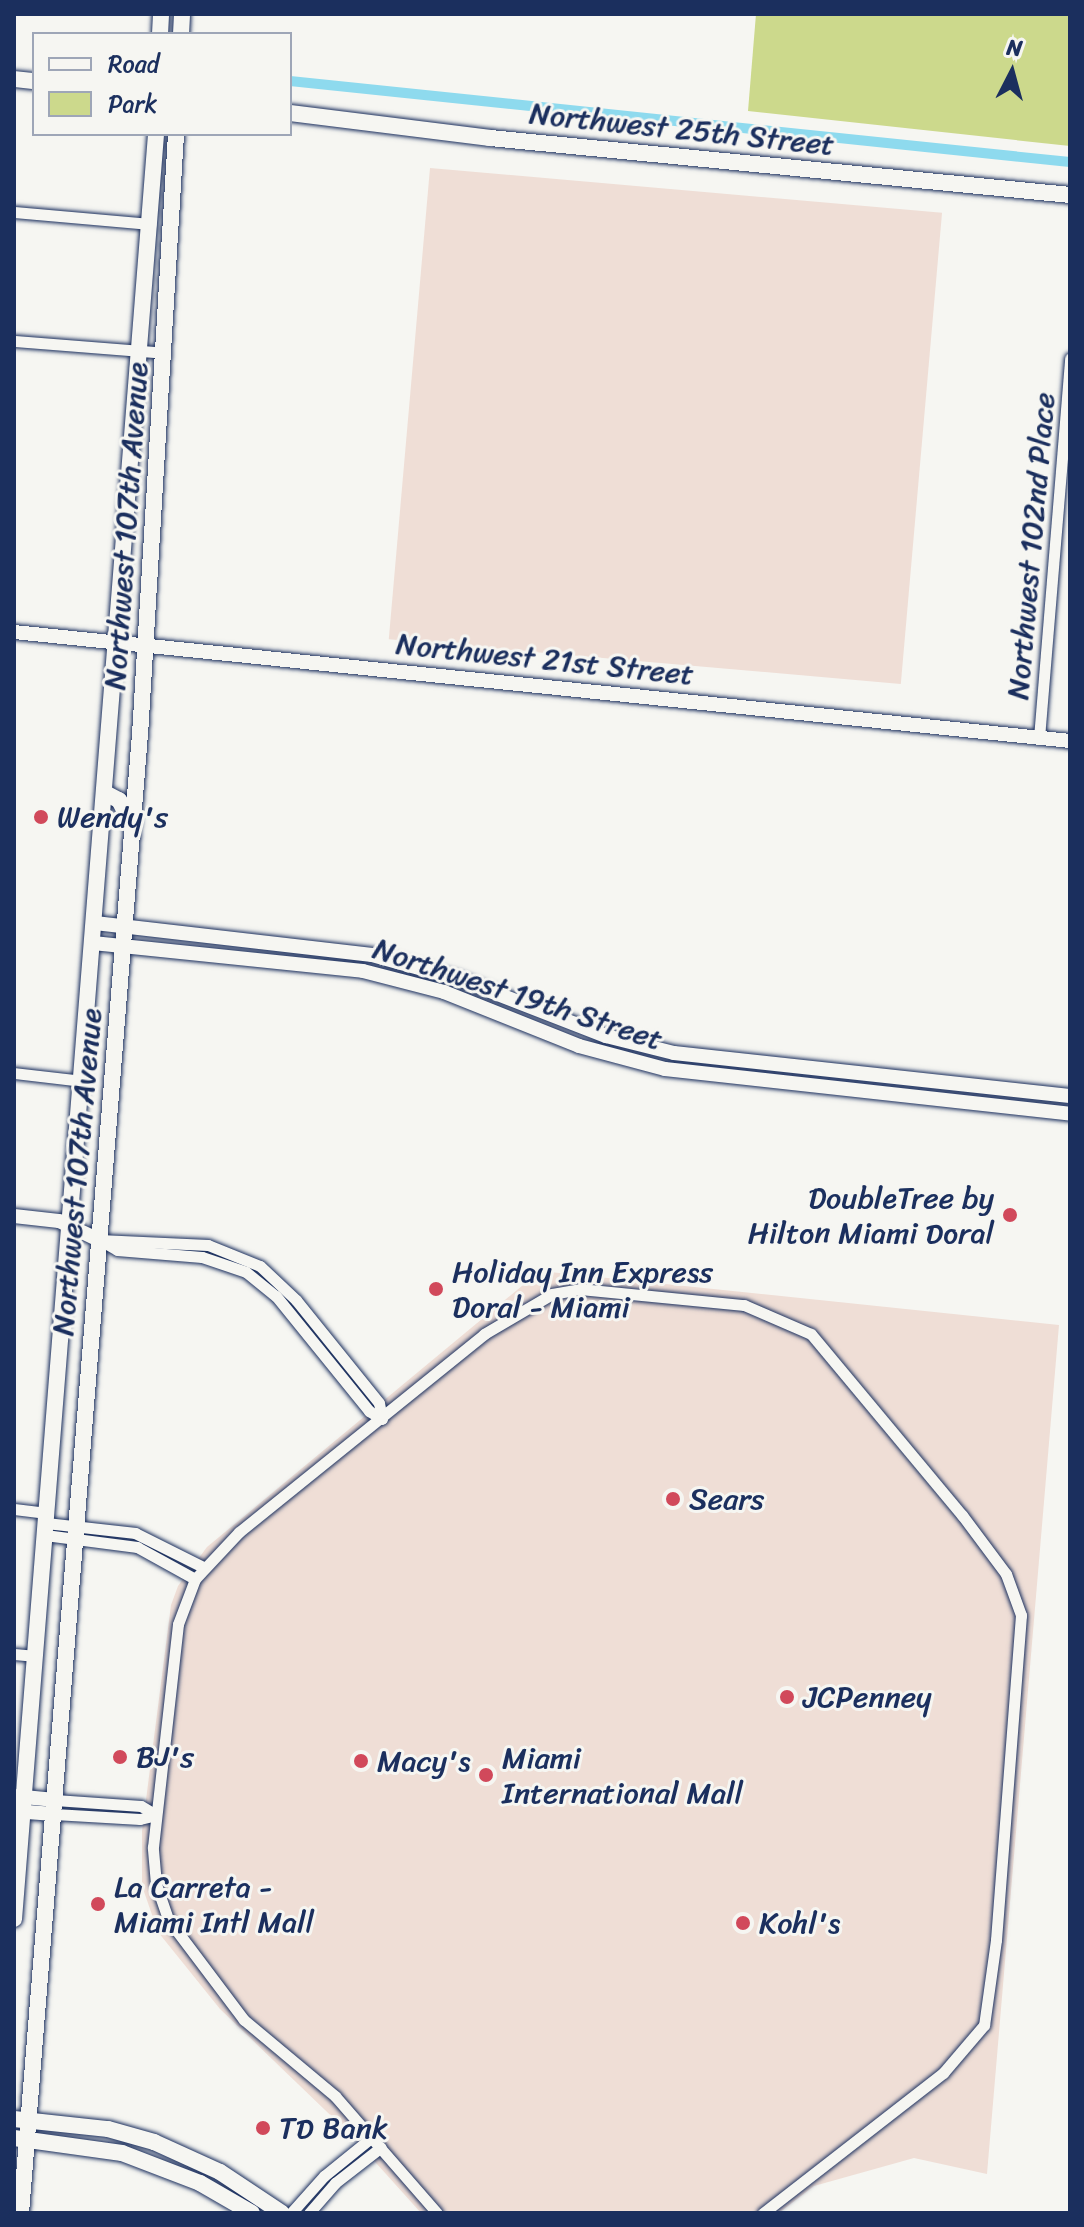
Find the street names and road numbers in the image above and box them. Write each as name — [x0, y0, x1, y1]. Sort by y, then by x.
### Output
street label: Northwest 25th Street — [528, 95, 836, 163]
street label: Northwest 107th Avenue — [97, 361, 155, 691]
street label: Northwest 102nd Place — [1000, 391, 1062, 701]
street label: Northwest 21st Street — [394, 625, 696, 693]
street label: Northwest 19th Street — [369, 930, 667, 1058]
street label: Northwest 107th Avenue — [45, 1007, 109, 1337]

